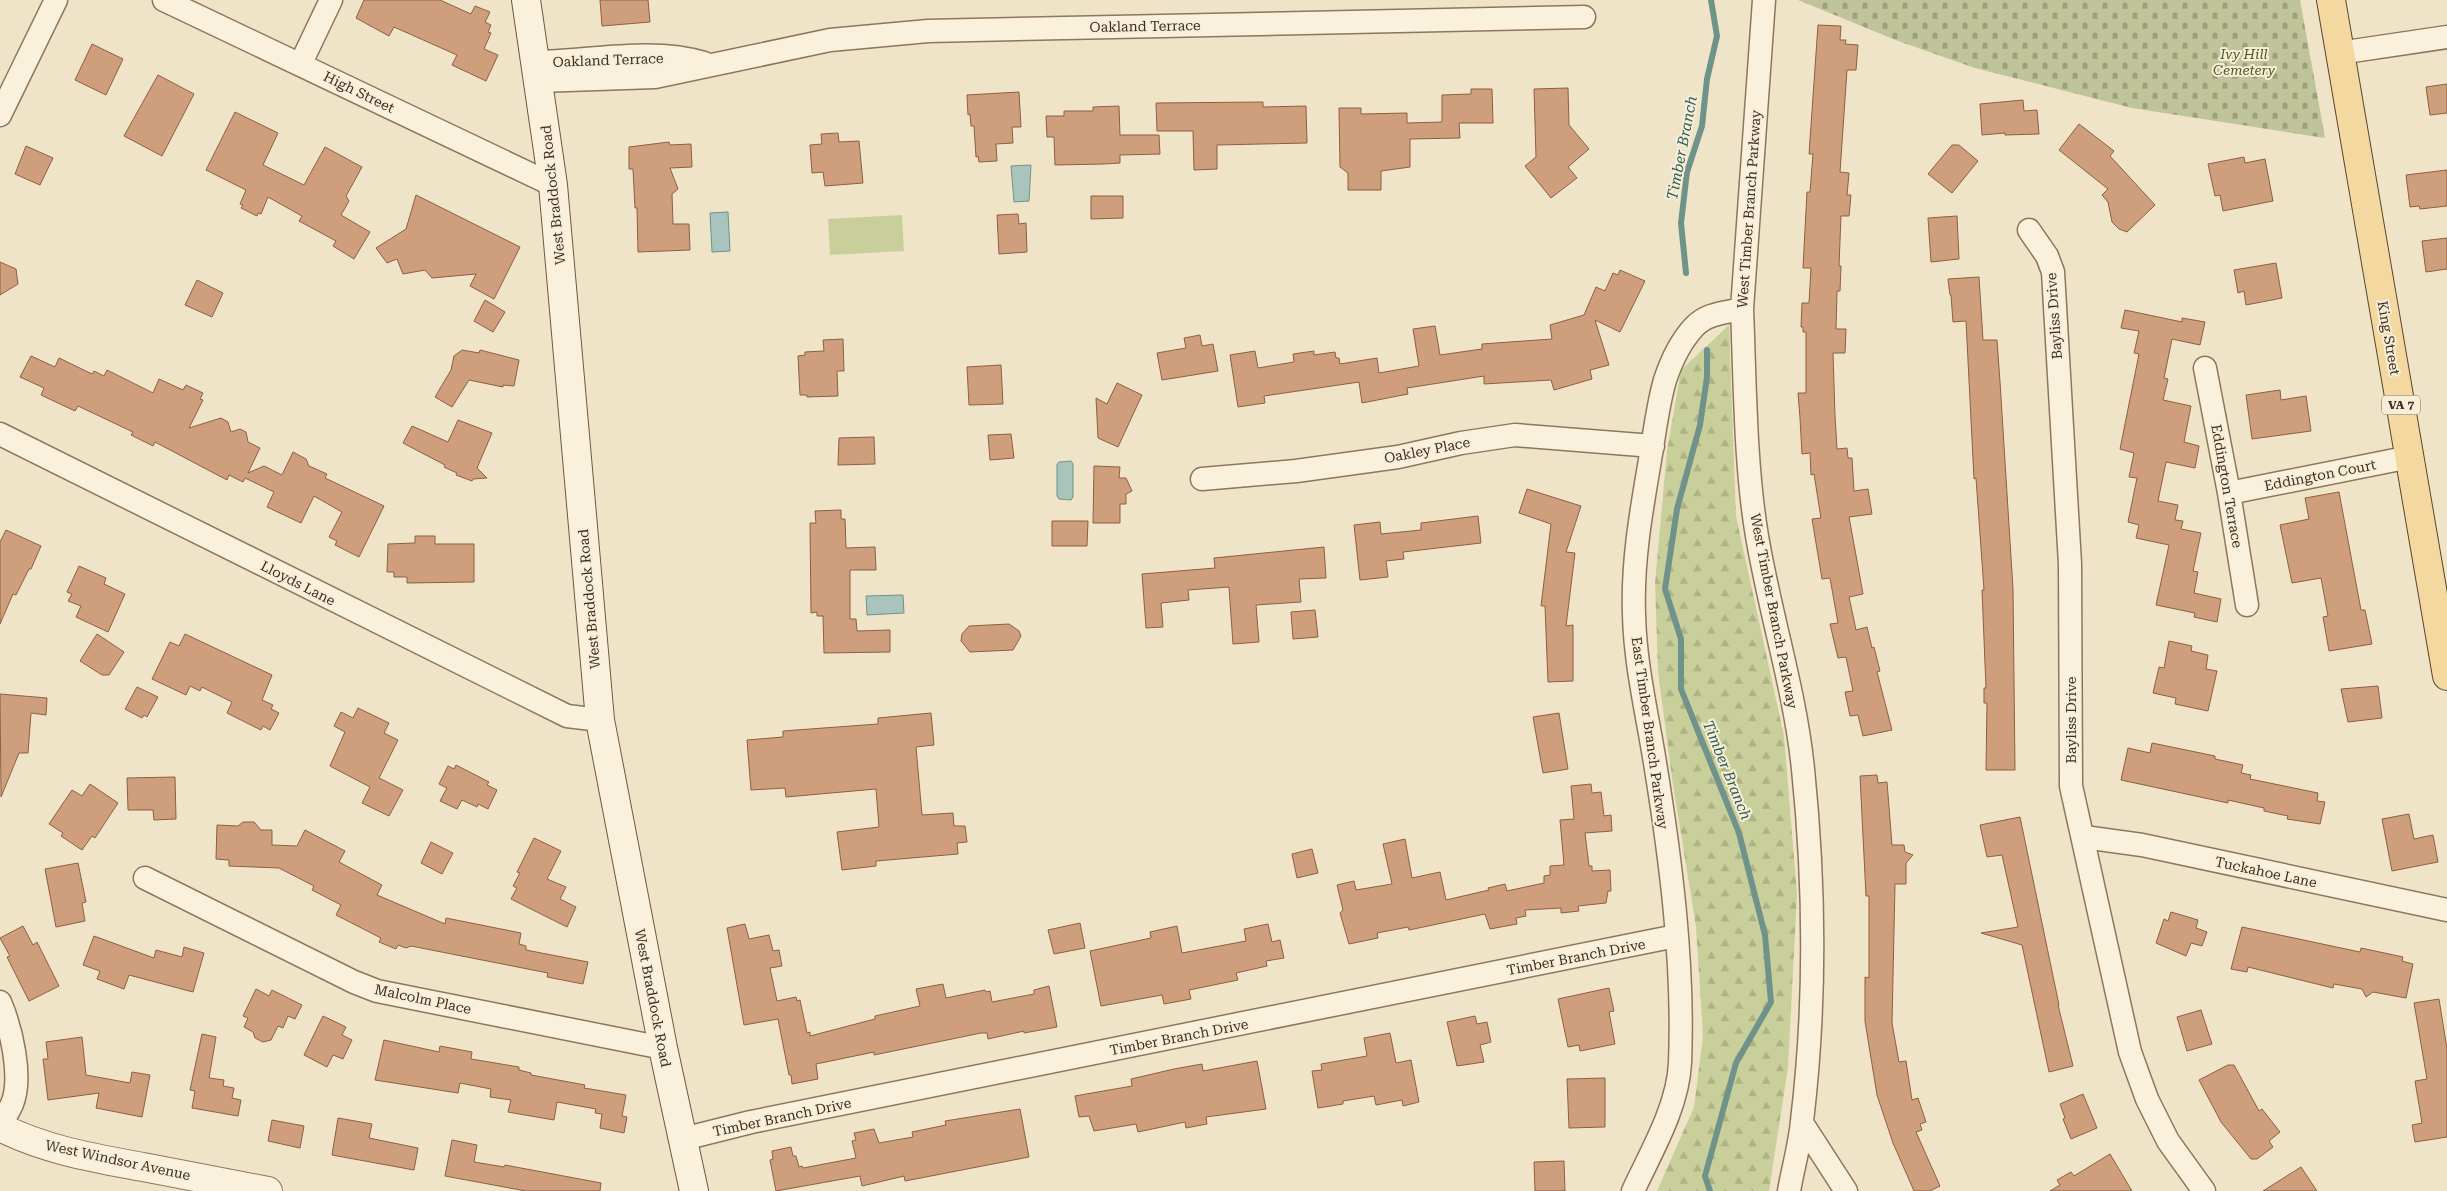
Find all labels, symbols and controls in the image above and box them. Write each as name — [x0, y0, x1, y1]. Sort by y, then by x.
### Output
street label: Oakland Terrace — [1089, 17, 1201, 35]
park label: Ivy Hill Cemetery — [2213, 46, 2276, 78]
street label: Oakland Terrace — [552, 50, 664, 70]
street label: High Street — [321, 68, 397, 116]
water label: Timber Branch — [1663, 94, 1701, 202]
street label: West Timber Branch Parkway — [1734, 109, 1764, 309]
street label: West Braddock Road — [538, 124, 568, 266]
street label: Bayliss Drive — [2043, 272, 2065, 360]
street label: King Street — [2375, 300, 2403, 376]
road number: VA 7 — [2382, 396, 2420, 414]
street label: Eddington Terrace — [2208, 423, 2246, 549]
street label: Oakley Place — [1383, 434, 1472, 466]
street label: Eddington Court — [2263, 456, 2377, 494]
street label: West Timber Branch Parkway — [1747, 512, 1801, 711]
street label: West Braddock Road — [575, 528, 603, 670]
street label: Lloyds Lane — [258, 557, 338, 609]
street label: East Timber Branch Parkway — [1629, 636, 1672, 831]
street label: Bayliss Drive — [2063, 676, 2079, 764]
water label: Timber Branch — [1699, 718, 1755, 822]
street label: Tuckahoe Lane — [2214, 853, 2319, 891]
street label: West Braddock Road — [632, 928, 674, 1068]
street label: Timber Branch Drive — [1505, 936, 1647, 978]
street label: Malcolm Place — [373, 981, 473, 1017]
street label: Timber Branch Drive — [1108, 1016, 1250, 1058]
street label: Timber Branch Drive — [711, 1094, 853, 1139]
street label: West Windsor Avenue — [44, 1137, 192, 1183]

